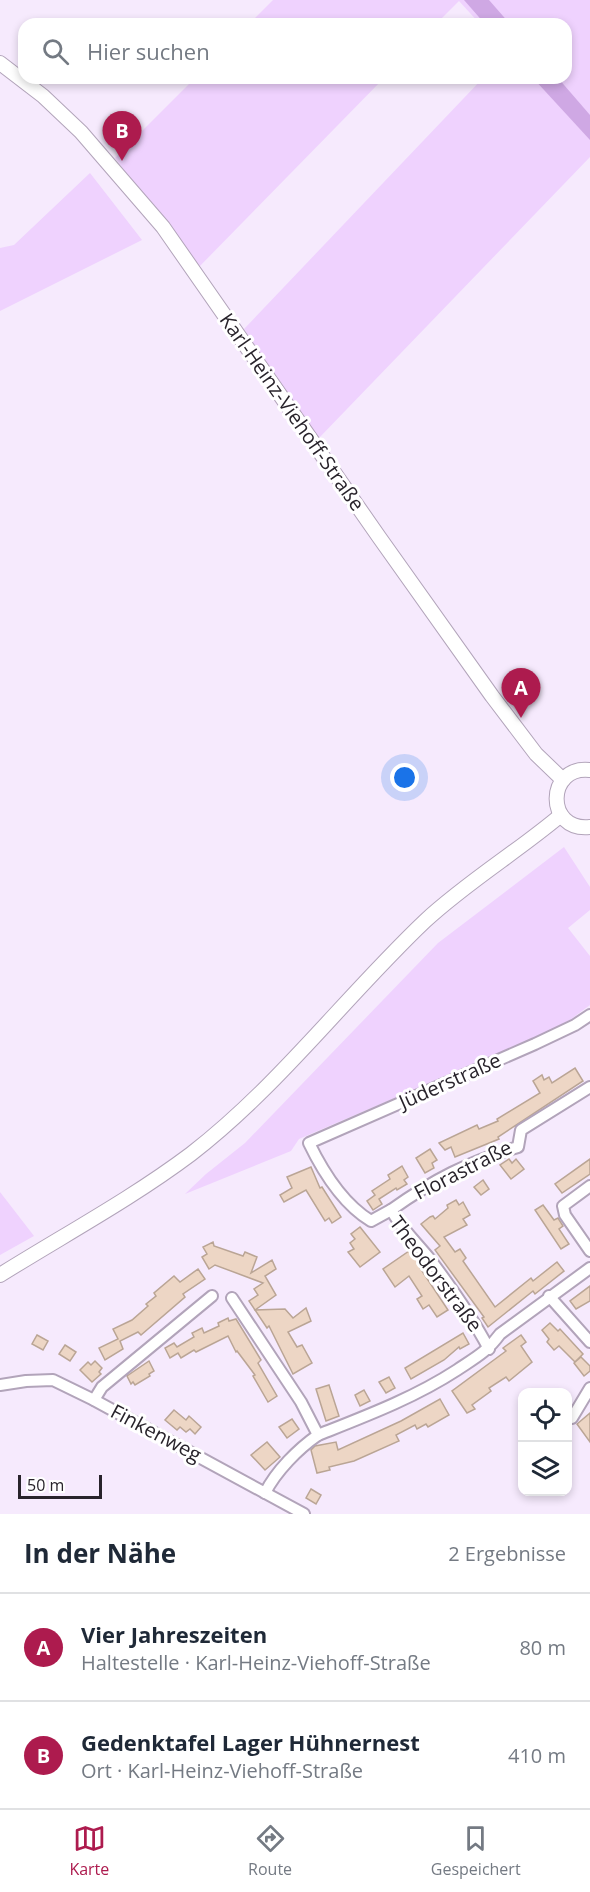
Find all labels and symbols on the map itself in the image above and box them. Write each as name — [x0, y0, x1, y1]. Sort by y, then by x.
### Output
pin: B — [102, 112, 142, 161]
street label: Karl-Heinz-Viehoff-Straße — [214, 307, 371, 516]
pin: A — [502, 668, 540, 718]
your location — [390, 763, 419, 792]
street label: Jüderstraße — [393, 1046, 505, 1116]
street label: Florastraße — [409, 1133, 516, 1206]
street label: Theodorstraße — [384, 1210, 489, 1337]
street label: Finkenweg — [106, 1397, 207, 1468]
scale bar — [18, 1472, 102, 1500]

